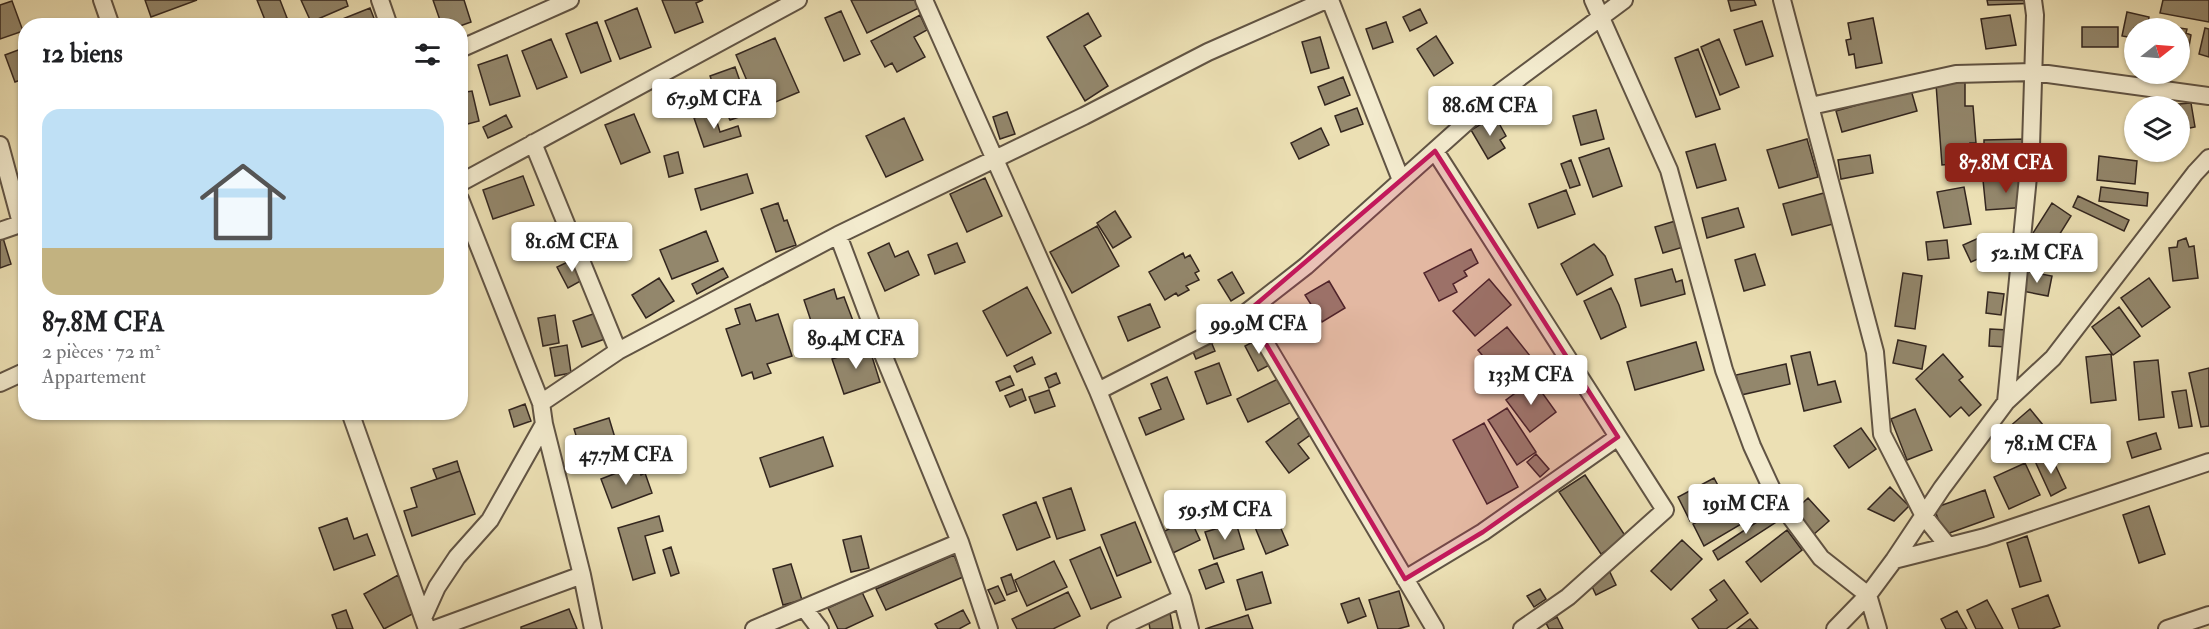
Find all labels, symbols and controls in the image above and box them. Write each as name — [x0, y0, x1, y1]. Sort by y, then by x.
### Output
north arrow — [2124, 18, 2190, 84]
map controls — [2124, 18, 2190, 162]
text: 12 biens — [42, 38, 123, 70]
icon: filters — [411, 38, 444, 71]
pin: 67.9M CFA — [645, 79, 783, 130]
text: 67.9M CFA — [666, 86, 762, 111]
pin: 88.6M CFA — [1421, 86, 1559, 137]
text: 88.6M CFA — [1442, 93, 1538, 118]
button: layers — [2124, 96, 2190, 162]
pin: 87.8M CFA — [1937, 143, 2075, 194]
icon: home — [189, 148, 297, 256]
text: 87.8M CFA — [1959, 150, 2053, 175]
pin: 81.6M CFA — [503, 222, 641, 273]
text: 81.6M CFA — [525, 229, 619, 254]
pin: 52.1M CFA — [1968, 233, 2106, 284]
text: 52.1M CFA — [1991, 240, 2083, 265]
pin: 99.9M CFA — [1190, 304, 1328, 355]
text: 87.8M CFA — [42, 307, 164, 339]
text: 99.9M CFA — [1210, 311, 1308, 336]
pin: 89.4M CFA — [787, 319, 925, 370]
text: 89.4M CFA — [807, 326, 905, 351]
text: 2 pièces · 72 m² — [42, 339, 160, 364]
pin: 133M CFA — [1469, 355, 1593, 406]
text: 133M CFA — [1488, 362, 1574, 387]
text: Appartement — [42, 364, 146, 389]
pin: 78.1M CFA — [1982, 424, 2120, 475]
text: 78.1M CFA — [2005, 431, 2097, 456]
pin: 47.7M CFA — [557, 435, 695, 486]
text: 47.7M CFA — [579, 442, 673, 467]
pin: 191M CFA — [1684, 484, 1808, 535]
pin: 59.5M CFA — [1156, 490, 1294, 541]
text: 191M CFA — [1702, 491, 1790, 516]
text: 59.5M CFA — [1178, 497, 1272, 522]

